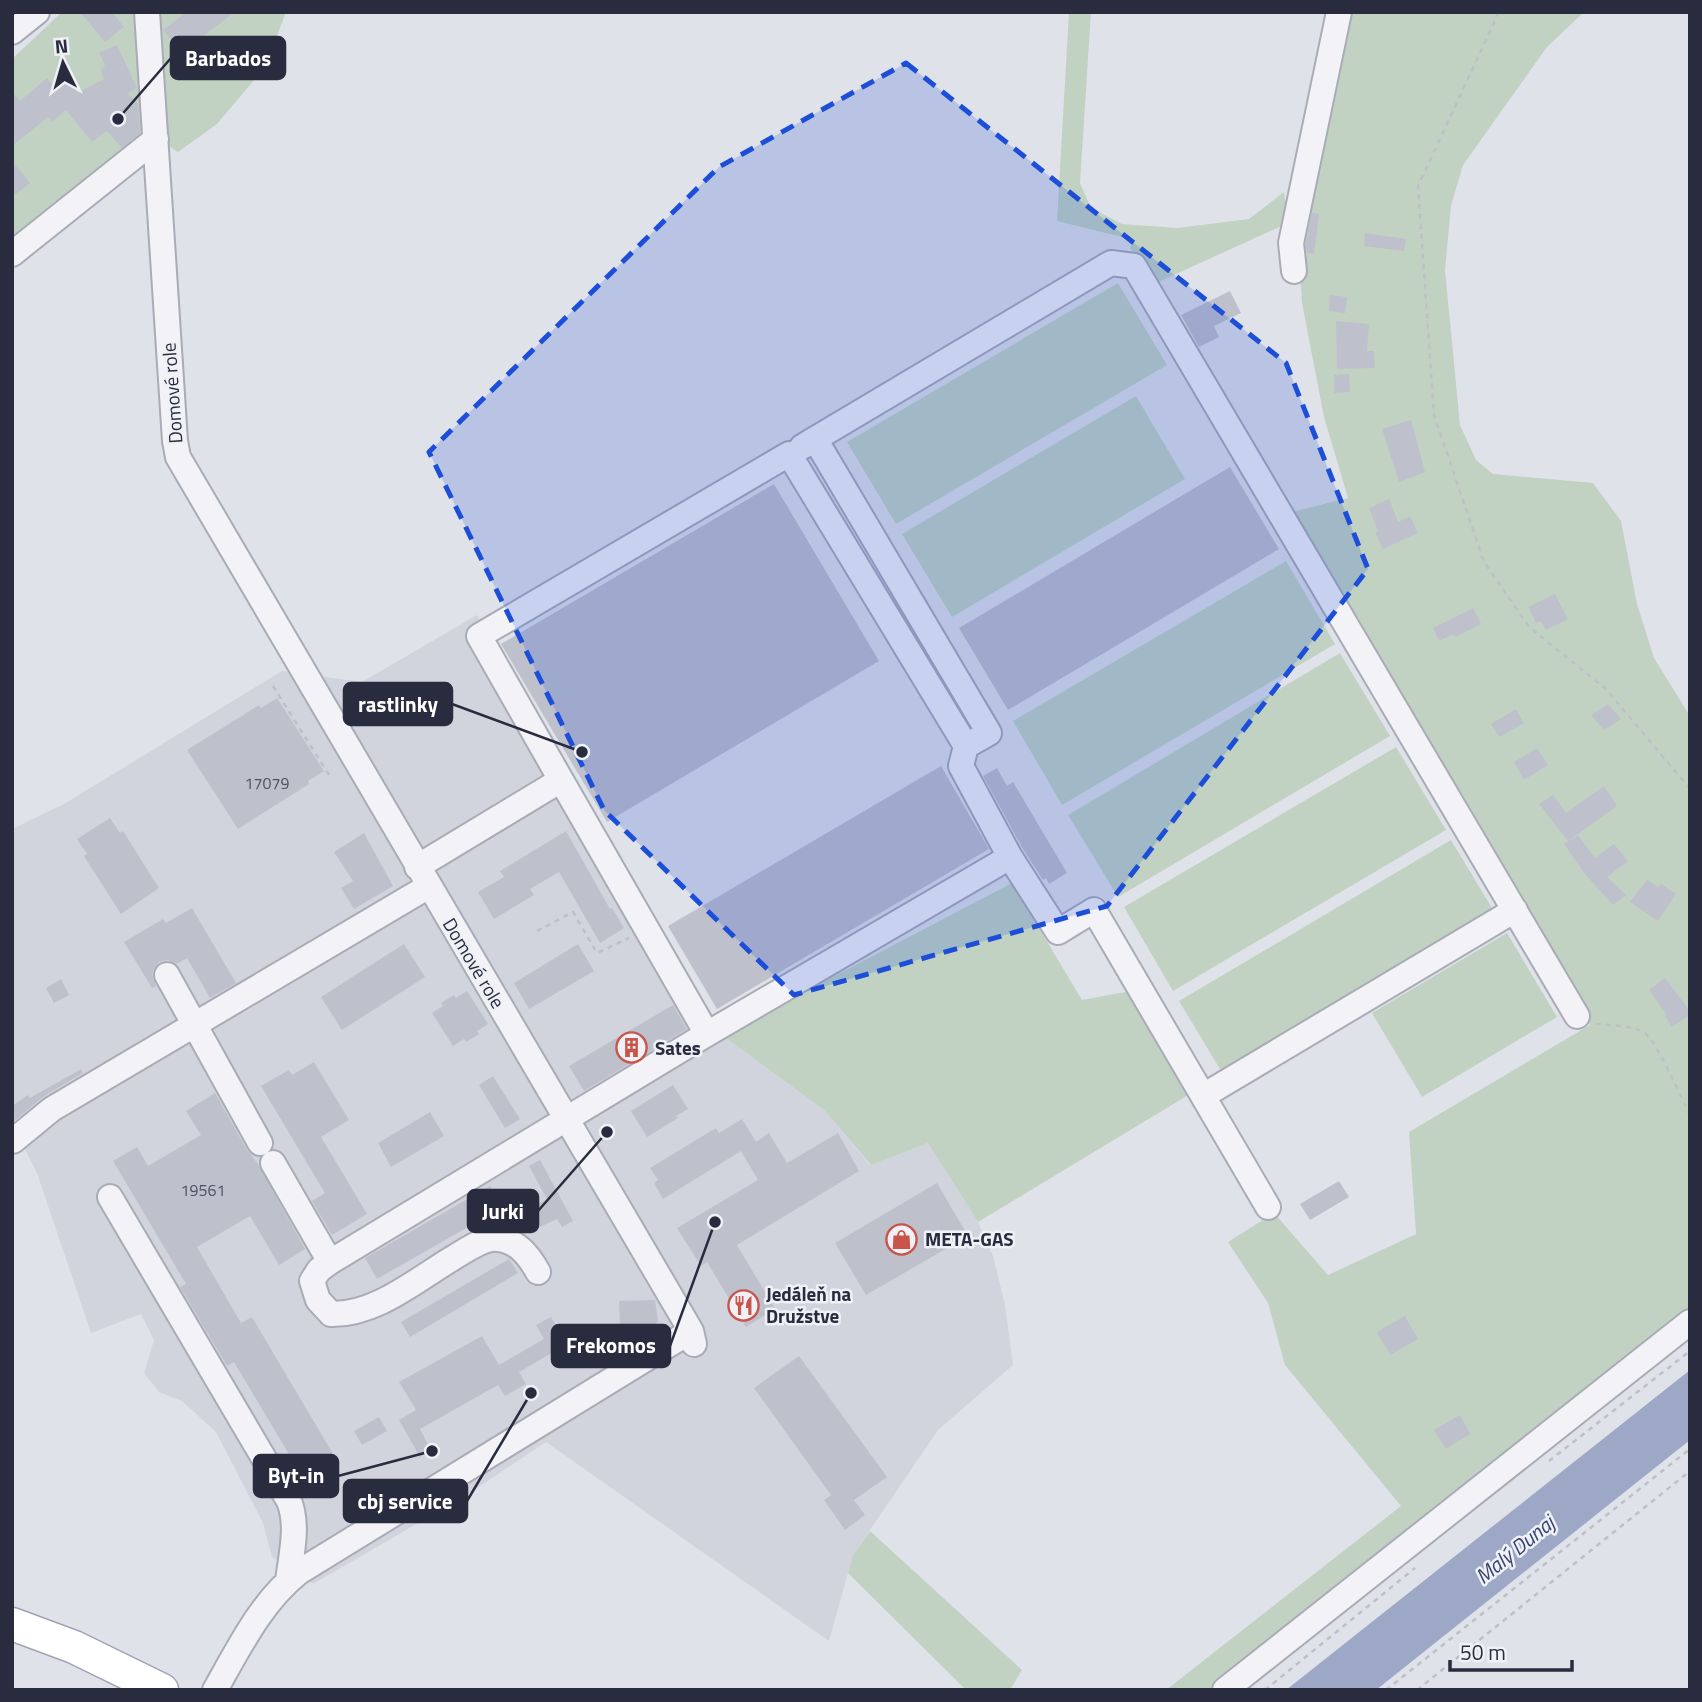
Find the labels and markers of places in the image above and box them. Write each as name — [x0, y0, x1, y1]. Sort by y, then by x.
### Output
callout: Barbados — [171, 37, 285, 79]
callout: rastlinky — [344, 683, 452, 725]
building icon: Sates — [615, 1031, 649, 1065]
place label: Sates — [655, 1033, 701, 1062]
callout: Jurki — [468, 1190, 538, 1232]
shop icon: META-GAS — [885, 1222, 919, 1256]
place label: META-GAS — [925, 1224, 1014, 1253]
place label: Jedáleň na Družstve — [766, 1279, 851, 1330]
restaurant icon: Jedáleň na Družstve — [726, 1288, 760, 1322]
callout: Frekomos — [552, 1325, 670, 1367]
callout: Byt-in — [254, 1455, 338, 1497]
callout: cbj service — [344, 1480, 467, 1522]

